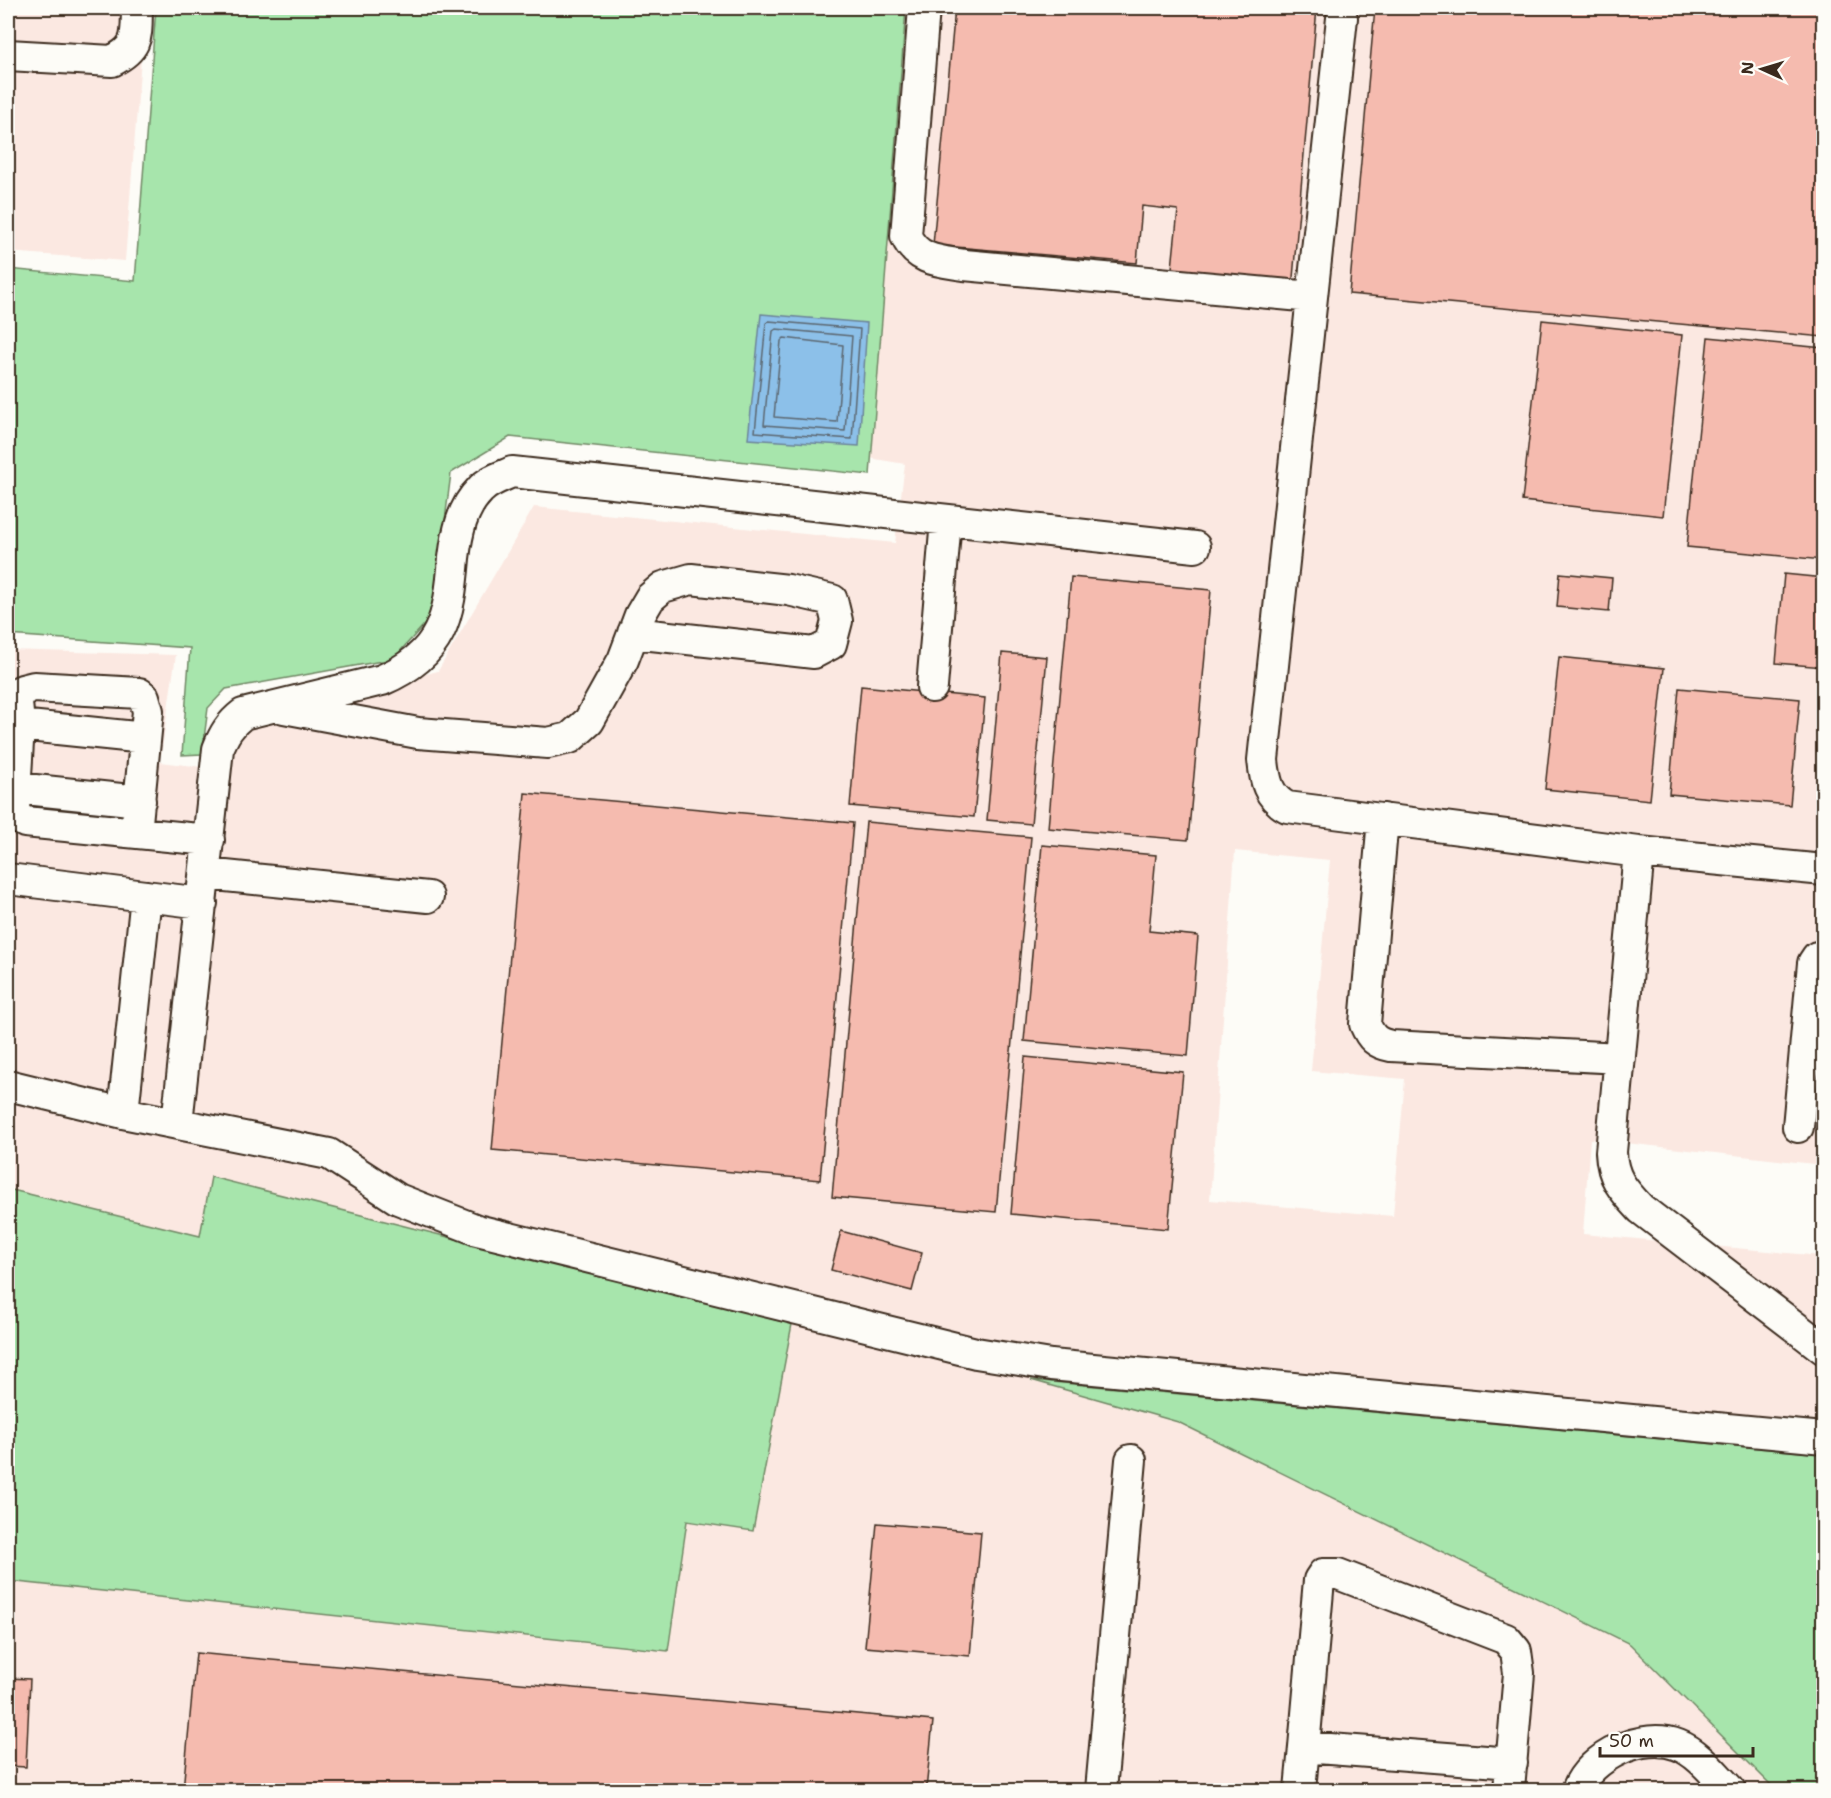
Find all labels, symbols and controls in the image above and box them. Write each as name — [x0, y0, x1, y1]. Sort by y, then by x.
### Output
north arrow — [1732, 39, 1792, 99]
text: N — [1737, 61, 1758, 75]
scale bar — [1600, 1720, 1753, 1758]
text: 50 m — [1609, 1729, 1654, 1753]

